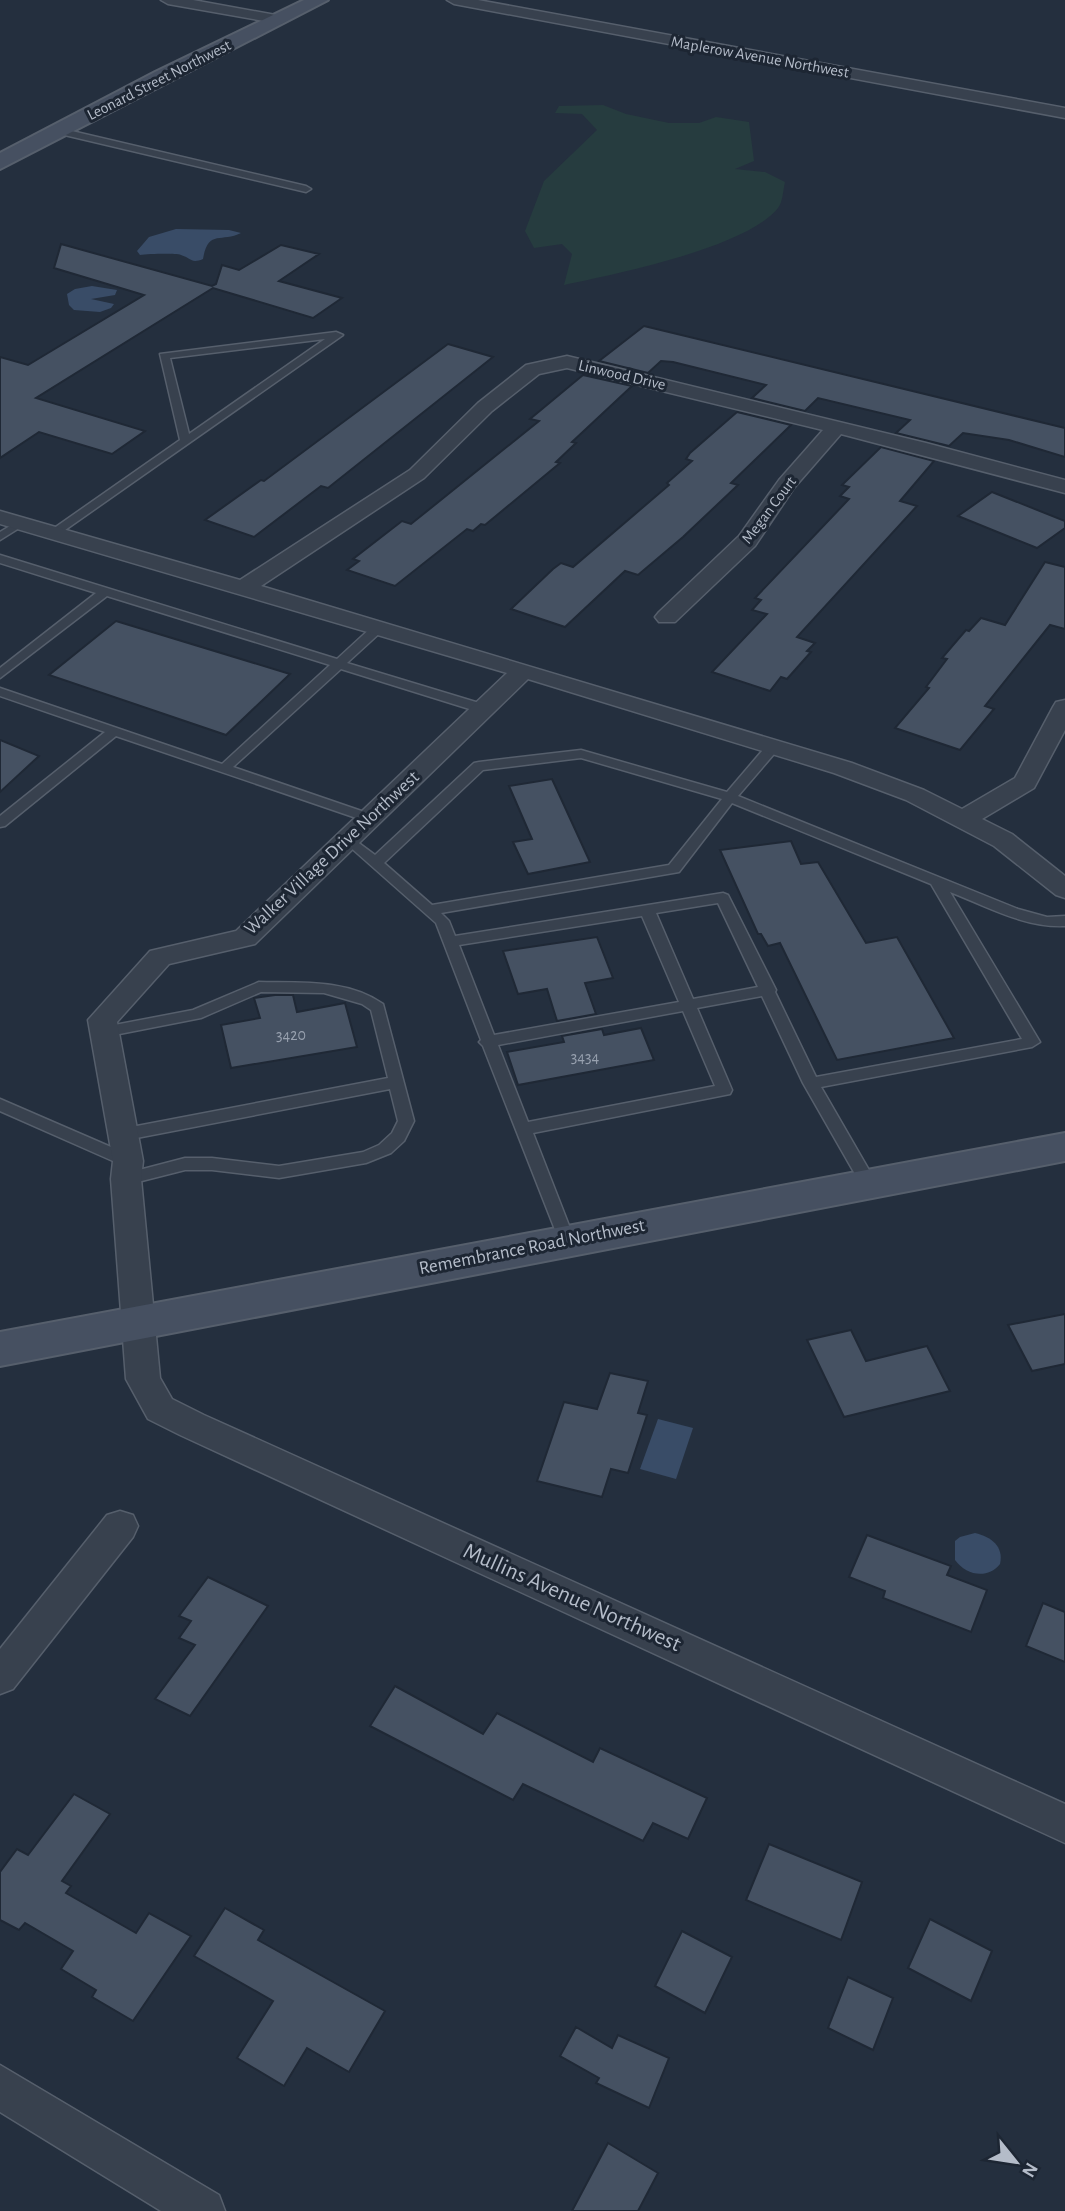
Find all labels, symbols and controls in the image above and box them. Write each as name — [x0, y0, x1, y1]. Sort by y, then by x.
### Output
street label: Maplerow Avenue Northwest — [670, 33, 850, 81]
street label: Leonard Street Northwest — [85, 37, 233, 123]
street label: Linwood Drive — [577, 357, 667, 393]
street label: Megan Court — [739, 473, 799, 547]
street label: Walker Village Drive Northwest — [241, 767, 423, 939]
house number: 3420 — [276, 1027, 306, 1043]
house number: 3434 — [571, 1049, 600, 1065]
street label: Remembrance Road Northwest — [417, 1216, 647, 1278]
street label: Mullins Avenue Northwest — [460, 1540, 685, 1657]
north arrow — [981, 2127, 1051, 2197]
text: N — [1018, 2159, 1041, 2180]

